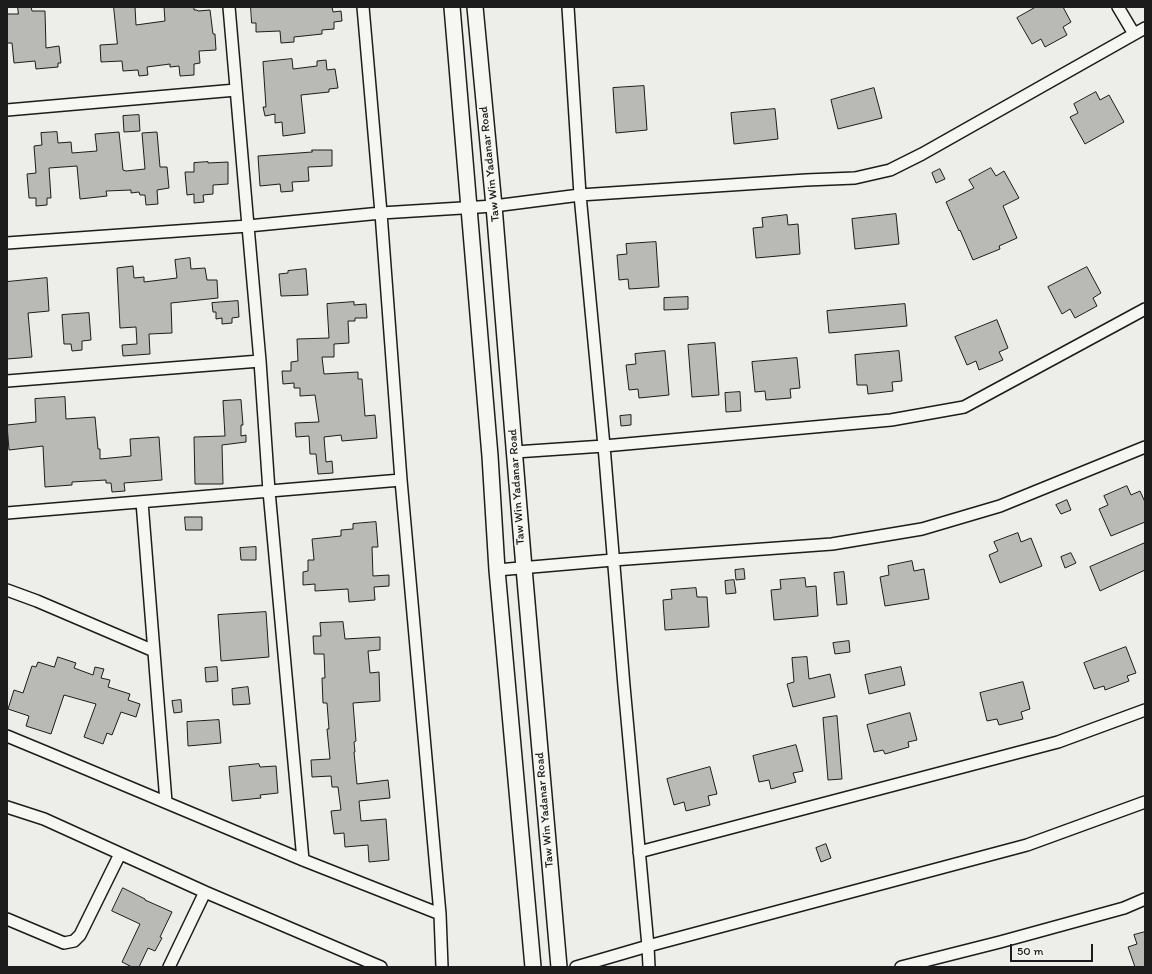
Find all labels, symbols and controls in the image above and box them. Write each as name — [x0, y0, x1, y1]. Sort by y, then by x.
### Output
street label: Taw Win Yadanar Road — [477, 105, 503, 223]
street label: Taw Win Yadanar Road — [506, 429, 528, 545]
street label: Taw Win Yadanar Road — [533, 751, 557, 869]
scale bar — [1012, 936, 1095, 962]
text: 50 m — [1017, 944, 1043, 958]

